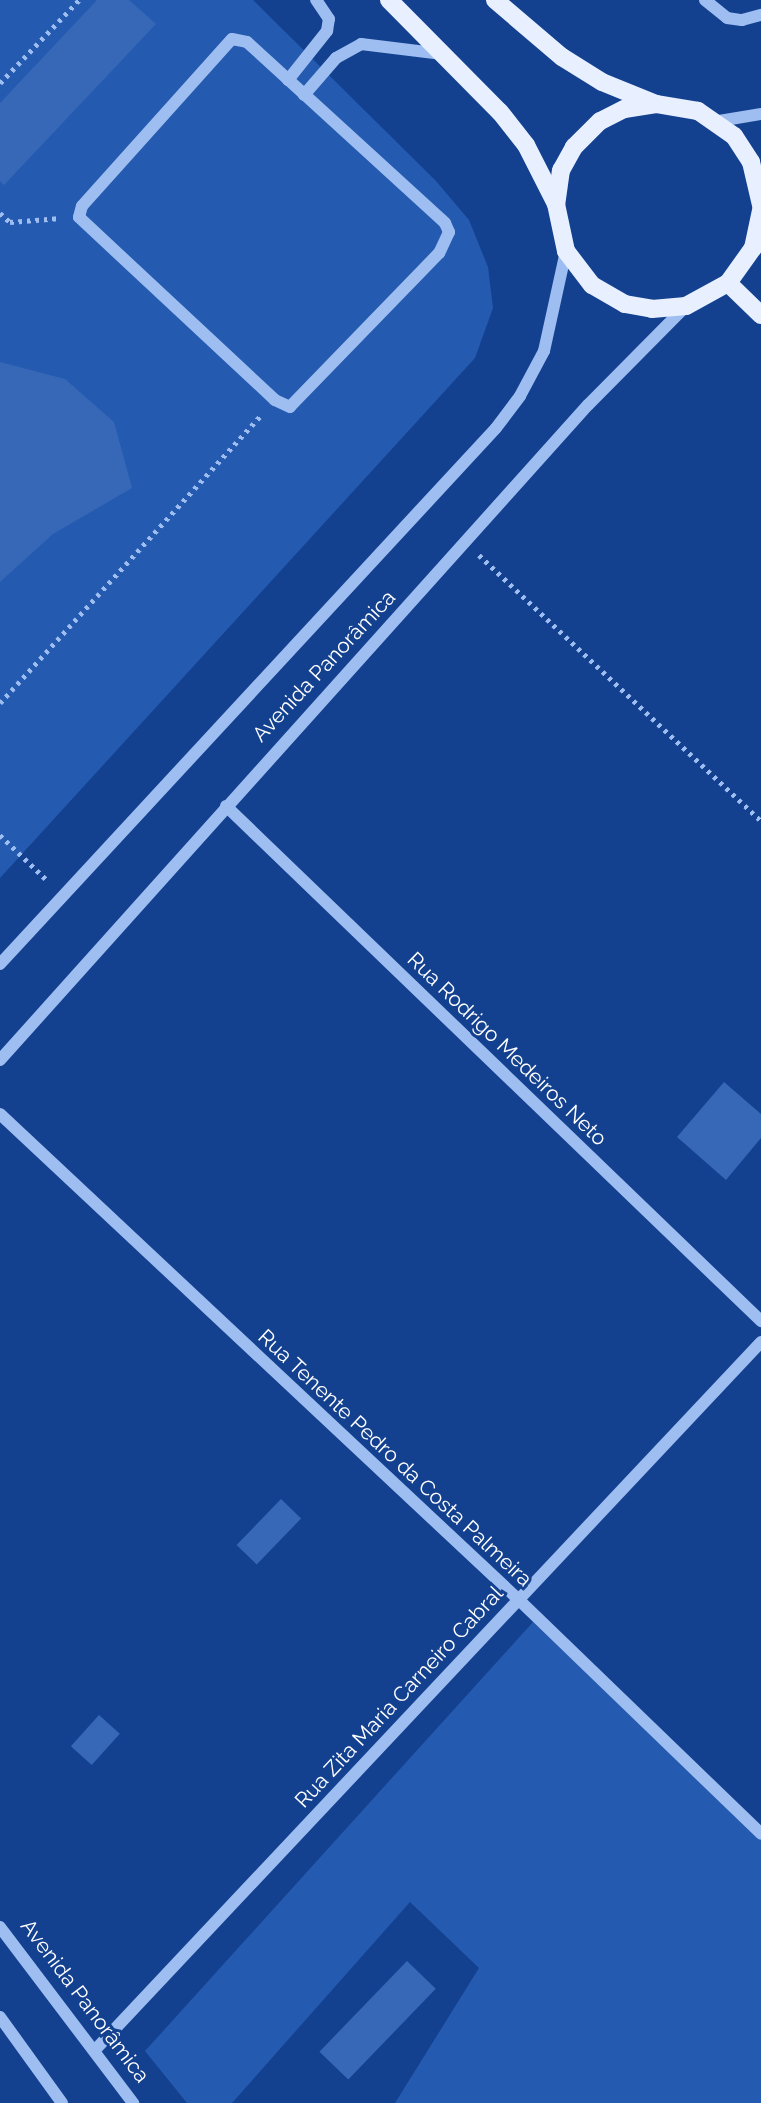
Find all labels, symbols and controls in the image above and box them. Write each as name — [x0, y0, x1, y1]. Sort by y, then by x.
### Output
street label: Avenida Panorâmica — [247, 585, 401, 747]
street label: Rua Rodrigo Medeiros Neto — [402, 947, 612, 1151]
street label: Rua Tenente Pedro da Costa Palmeira — [253, 1324, 537, 1592]
street label: Rua Zita Maria Carneiro Cabral — [290, 1581, 508, 1813]
street label: Avenida Panorâmica — [15, 1914, 155, 2088]

